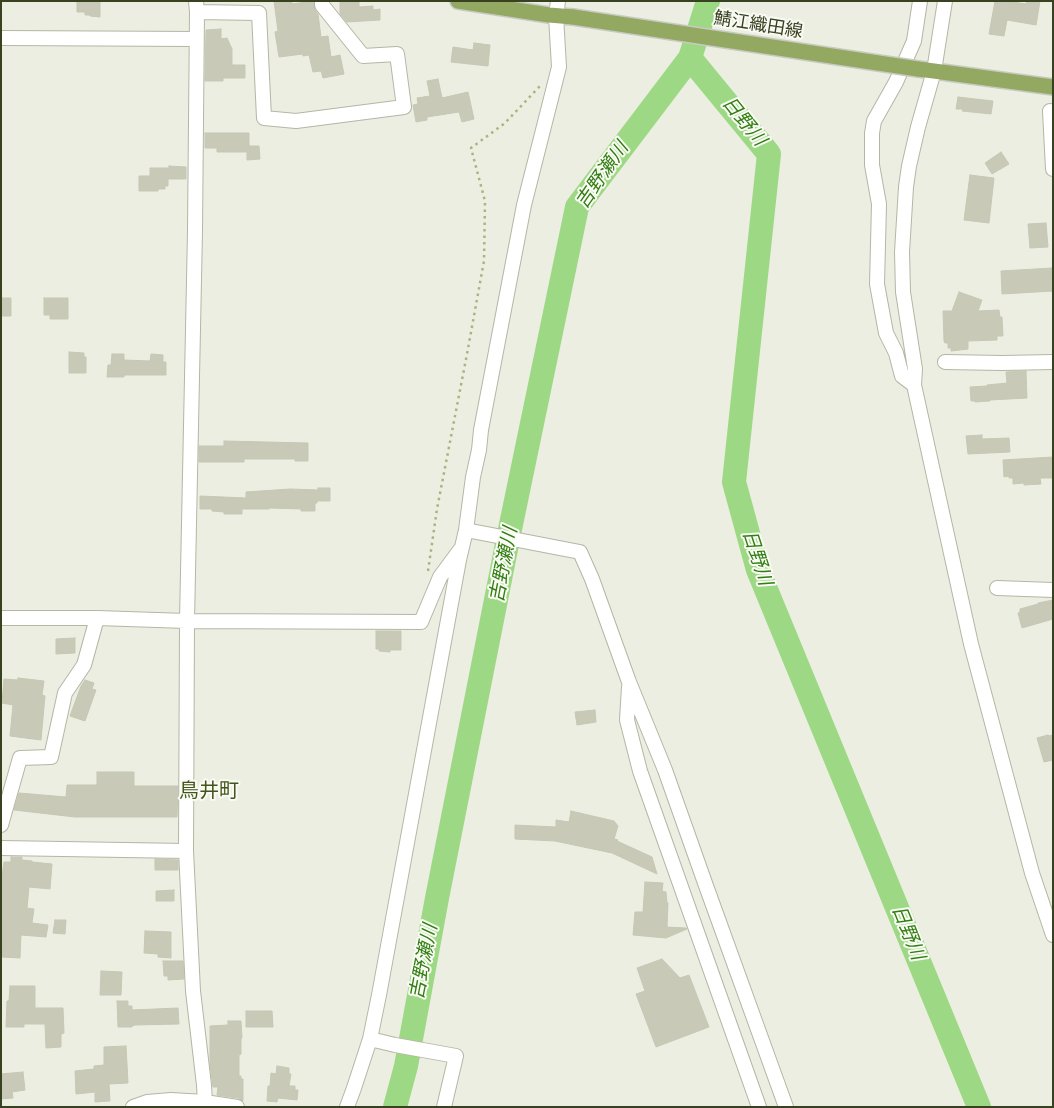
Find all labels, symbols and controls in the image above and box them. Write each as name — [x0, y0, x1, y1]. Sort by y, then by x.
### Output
street label: 鯖江織田線 — [712, 8, 804, 44]
water label: 日野川 — [716, 93, 770, 151]
water label: 吉野瀬川 — [572, 138, 634, 214]
water label: 吉野瀬川 — [487, 526, 523, 604]
water label: 日野川 — [736, 527, 776, 589]
district label: 鳥井町 — [179, 780, 239, 804]
water label: 日野川 — [886, 902, 928, 964]
water label: 吉野瀬川 — [407, 923, 443, 1001]

